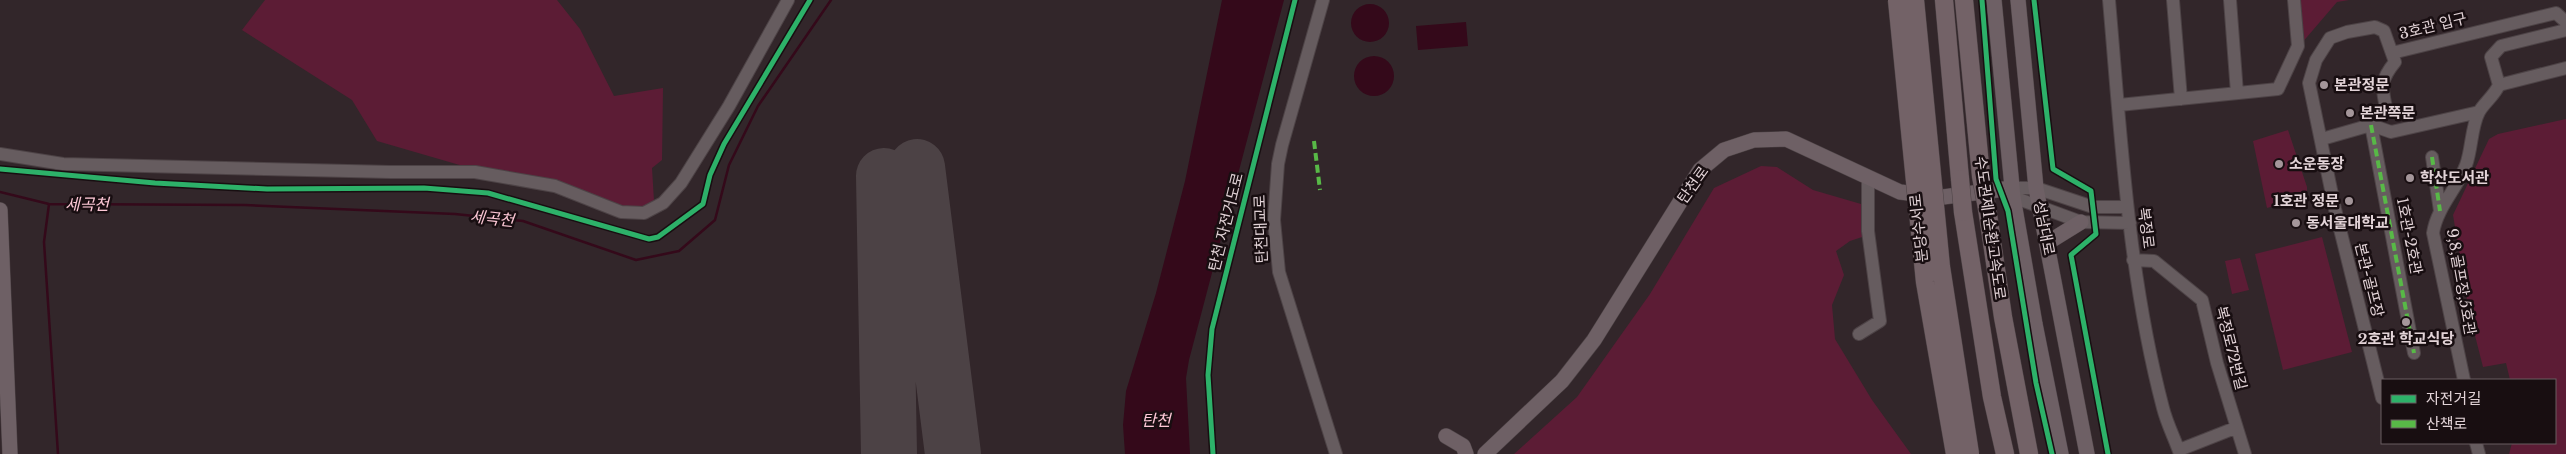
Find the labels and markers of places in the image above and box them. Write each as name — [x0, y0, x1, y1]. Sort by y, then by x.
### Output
place label: 본관정문 — [2334, 75, 2389, 94]
marker: 본관정문 — [2318, 79, 2330, 91]
place label: 본관쪽문 — [2360, 103, 2415, 122]
marker: 본관쪽문 — [2344, 107, 2356, 119]
place label: 소운동장 — [2289, 154, 2344, 173]
marker: 소운동장 — [2273, 158, 2285, 170]
place label: 학산도서관 — [2420, 168, 2489, 187]
marker: 학산도서관 — [2404, 172, 2416, 184]
place label: 1호관 정문 — [2273, 191, 2339, 210]
marker: 1호관 정문 — [2343, 195, 2355, 207]
place label: 동서울대학교 — [2306, 213, 2389, 232]
marker: 동서울대학교 — [2290, 217, 2302, 229]
marker: 2호관 학교식당 — [2400, 316, 2412, 328]
place label: 2호관 학교식당 — [2358, 329, 2454, 348]

